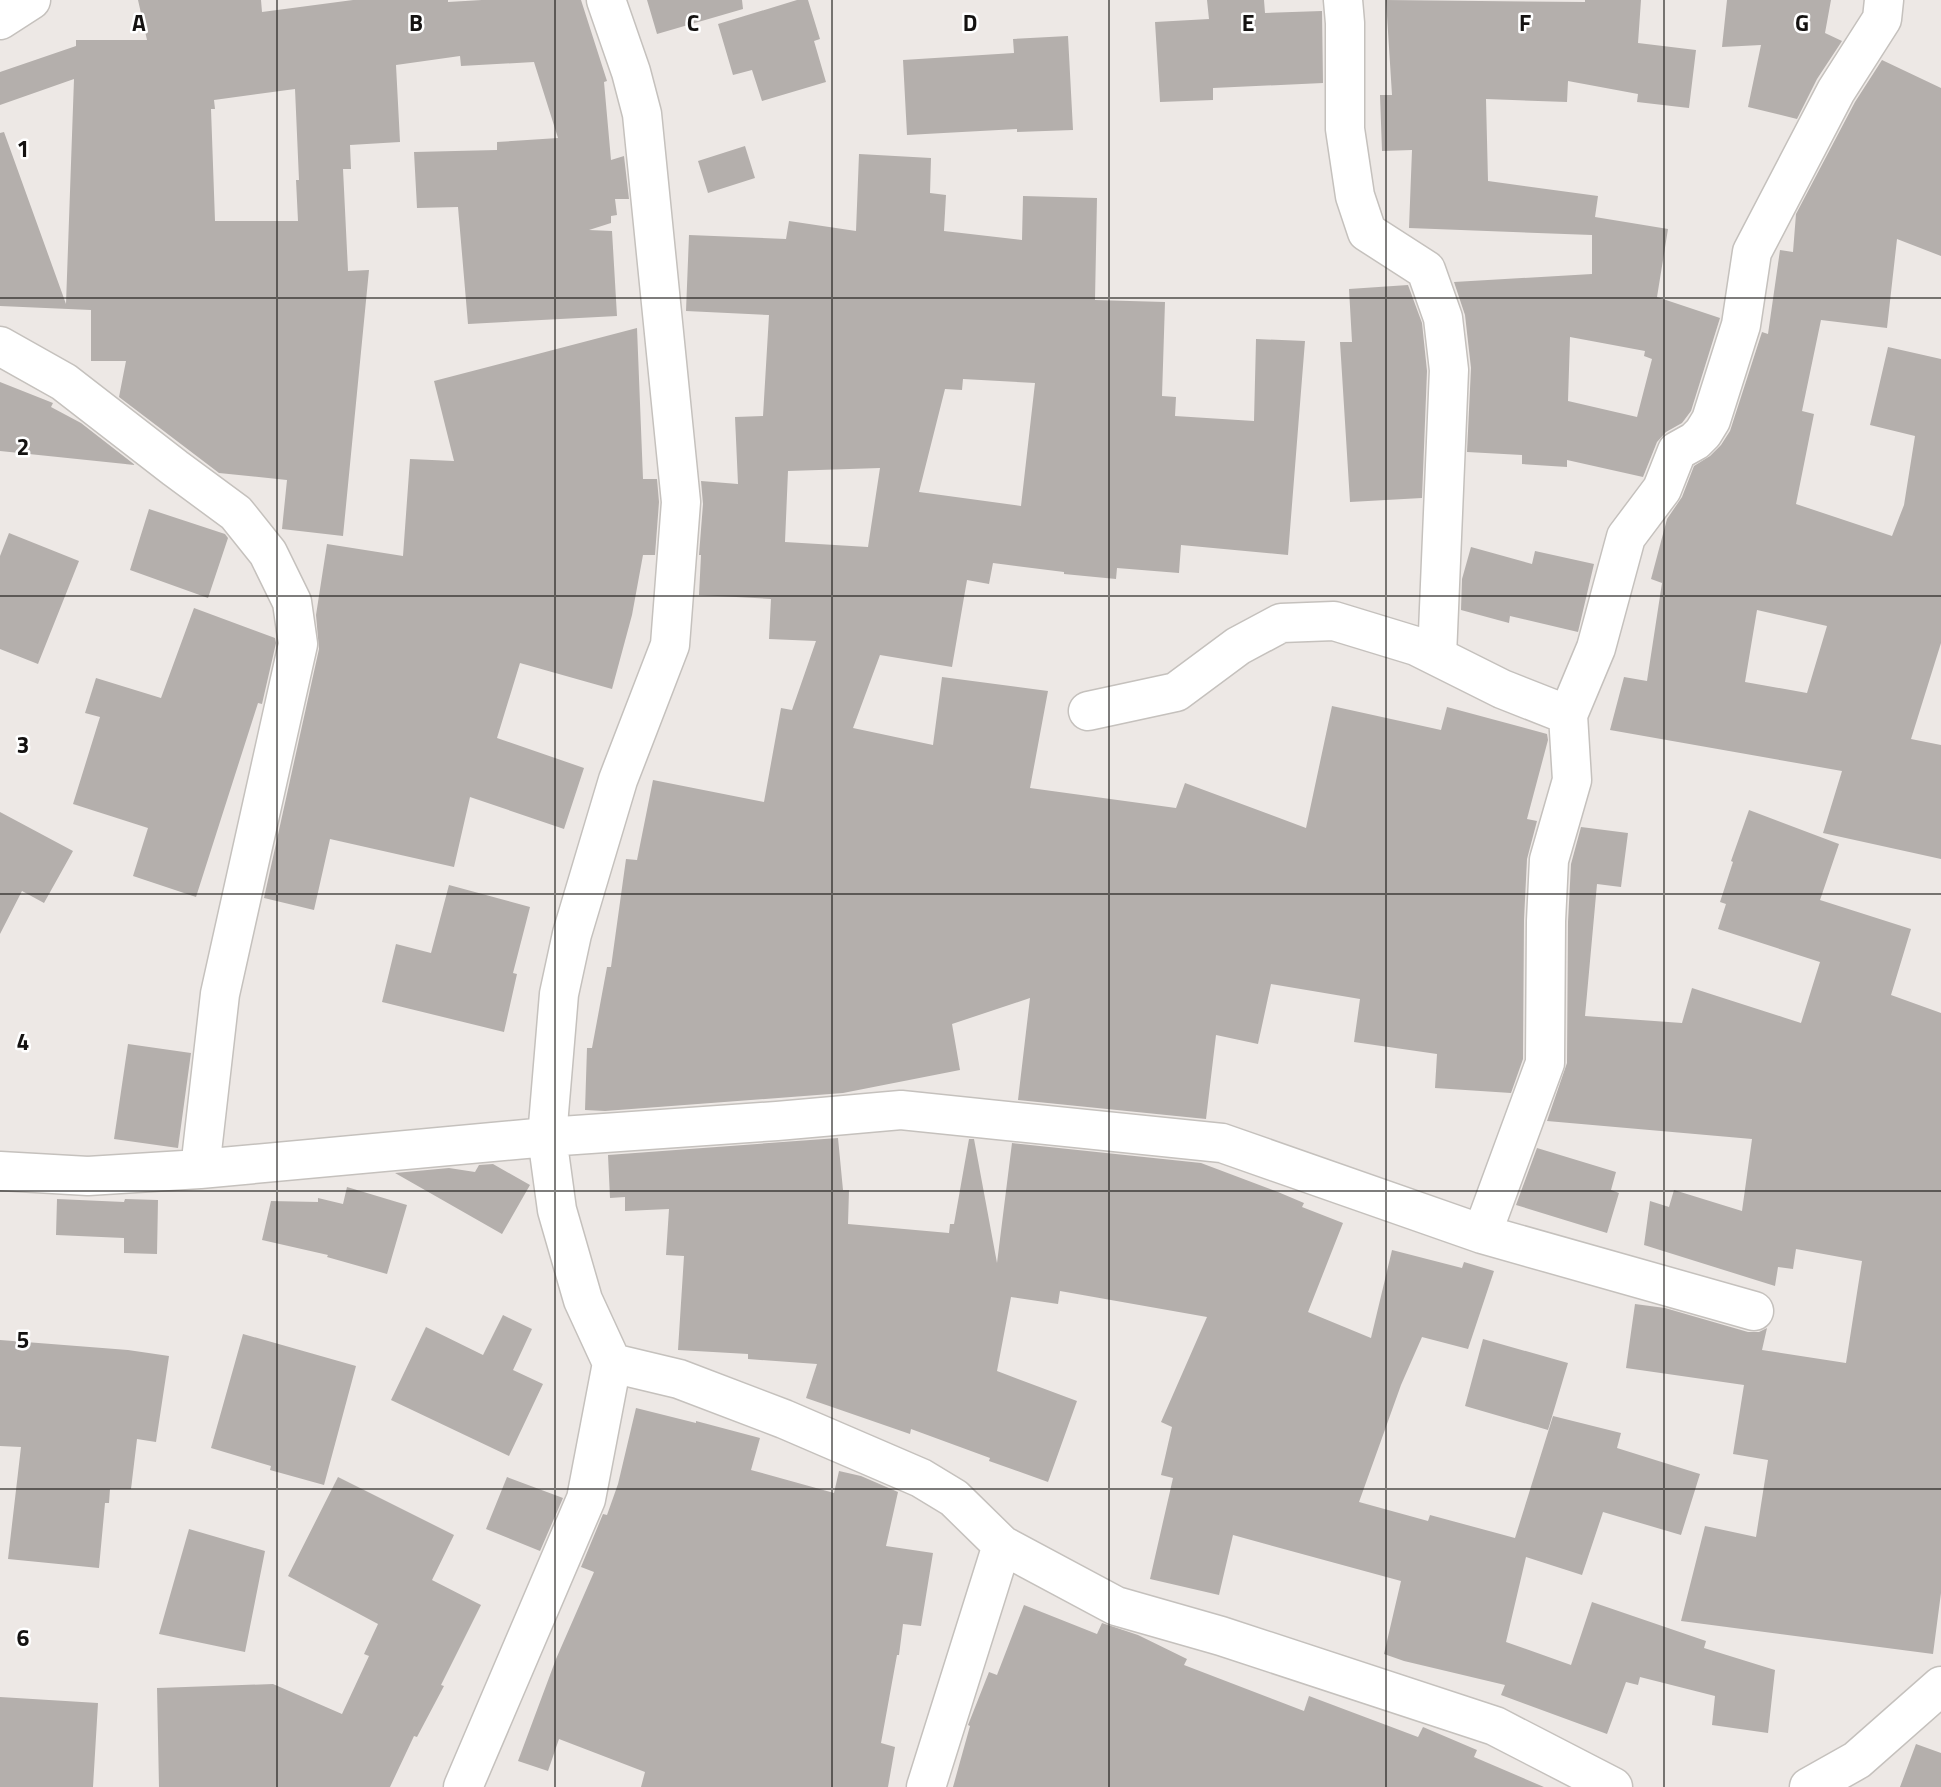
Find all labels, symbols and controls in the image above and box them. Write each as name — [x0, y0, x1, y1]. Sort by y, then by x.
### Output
text: A — [132, 5, 146, 40]
text: B — [409, 5, 423, 40]
text: C — [687, 5, 699, 40]
text: D — [963, 5, 977, 40]
text: E — [1242, 5, 1254, 40]
text: F — [1519, 5, 1531, 40]
text: G — [1795, 5, 1809, 40]
text: 1 — [17, 131, 29, 166]
text: 2 — [17, 429, 29, 464]
text: 3 — [17, 727, 29, 762]
text: 4 — [17, 1024, 29, 1059]
text: 5 — [17, 1322, 29, 1357]
text: 6 — [17, 1620, 30, 1655]

